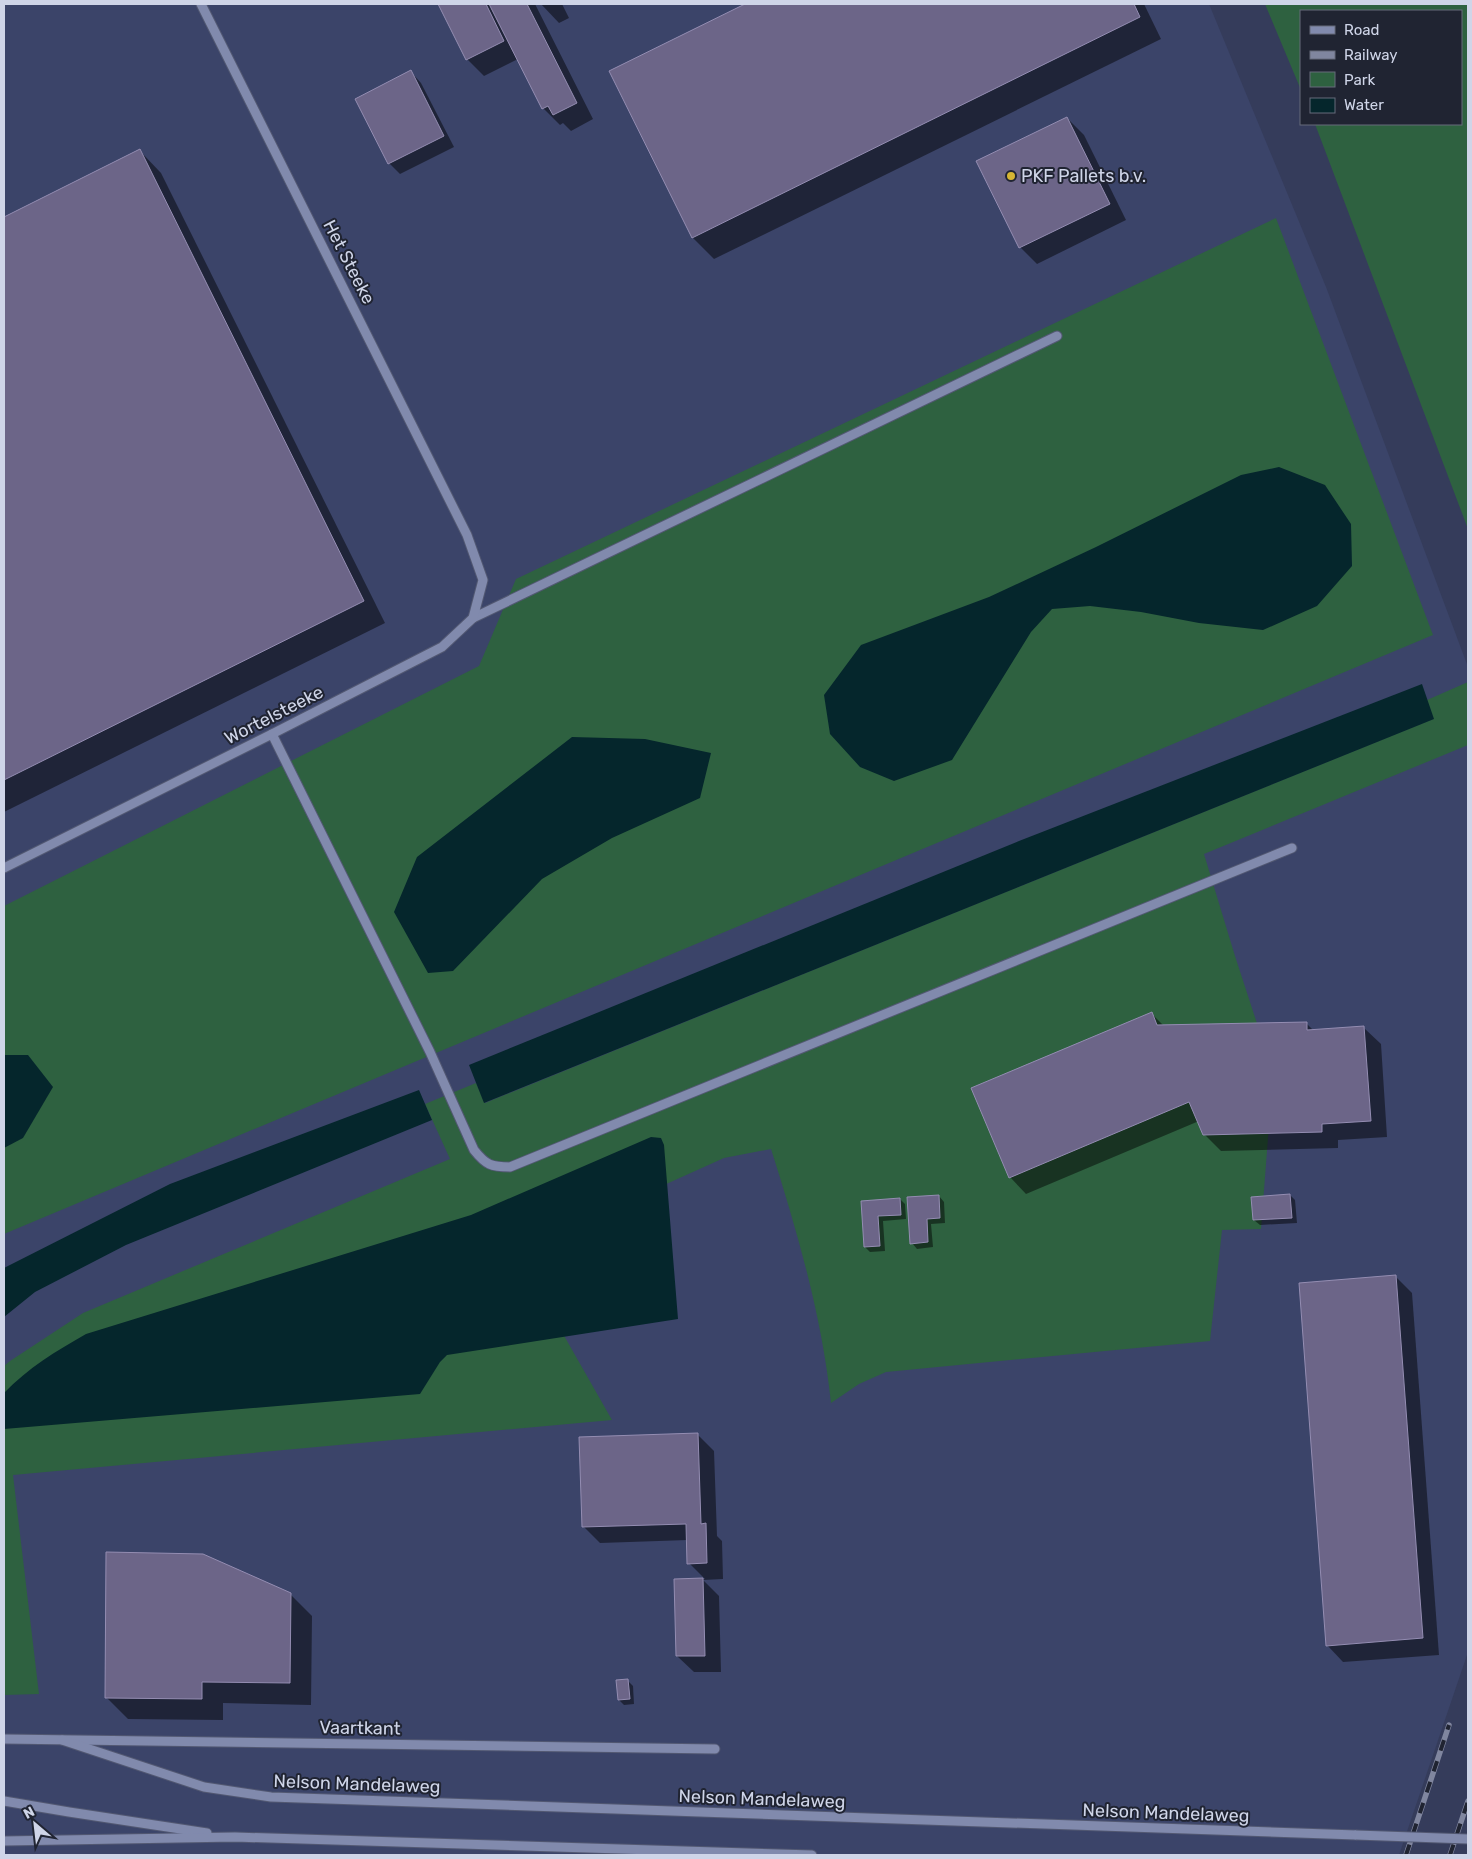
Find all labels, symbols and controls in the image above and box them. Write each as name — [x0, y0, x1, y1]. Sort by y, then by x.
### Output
legend — [1300, 10, 1462, 125]
text: Road — [1344, 21, 1380, 39]
text: Railway — [1344, 46, 1398, 64]
text: Park — [1344, 71, 1375, 89]
text: Water — [1344, 96, 1384, 114]
place label: PKF Pallets b.v. — [1021, 165, 1146, 187]
marker: PKF Pallets b.v. — [1005, 170, 1017, 182]
street label: Het Steeke — [318, 216, 380, 308]
street label: Wortelsteeke — [221, 681, 327, 749]
street label: Vaartkant — [319, 1716, 401, 1740]
street label: Nelson Mandelaweg — [273, 1770, 441, 1798]
street label: Nelson Mandelaweg — [678, 1785, 846, 1813]
north arrow — [10, 1799, 60, 1849]
street label: Nelson Mandelaweg — [1082, 1799, 1250, 1827]
text: N — [21, 1803, 38, 1823]

